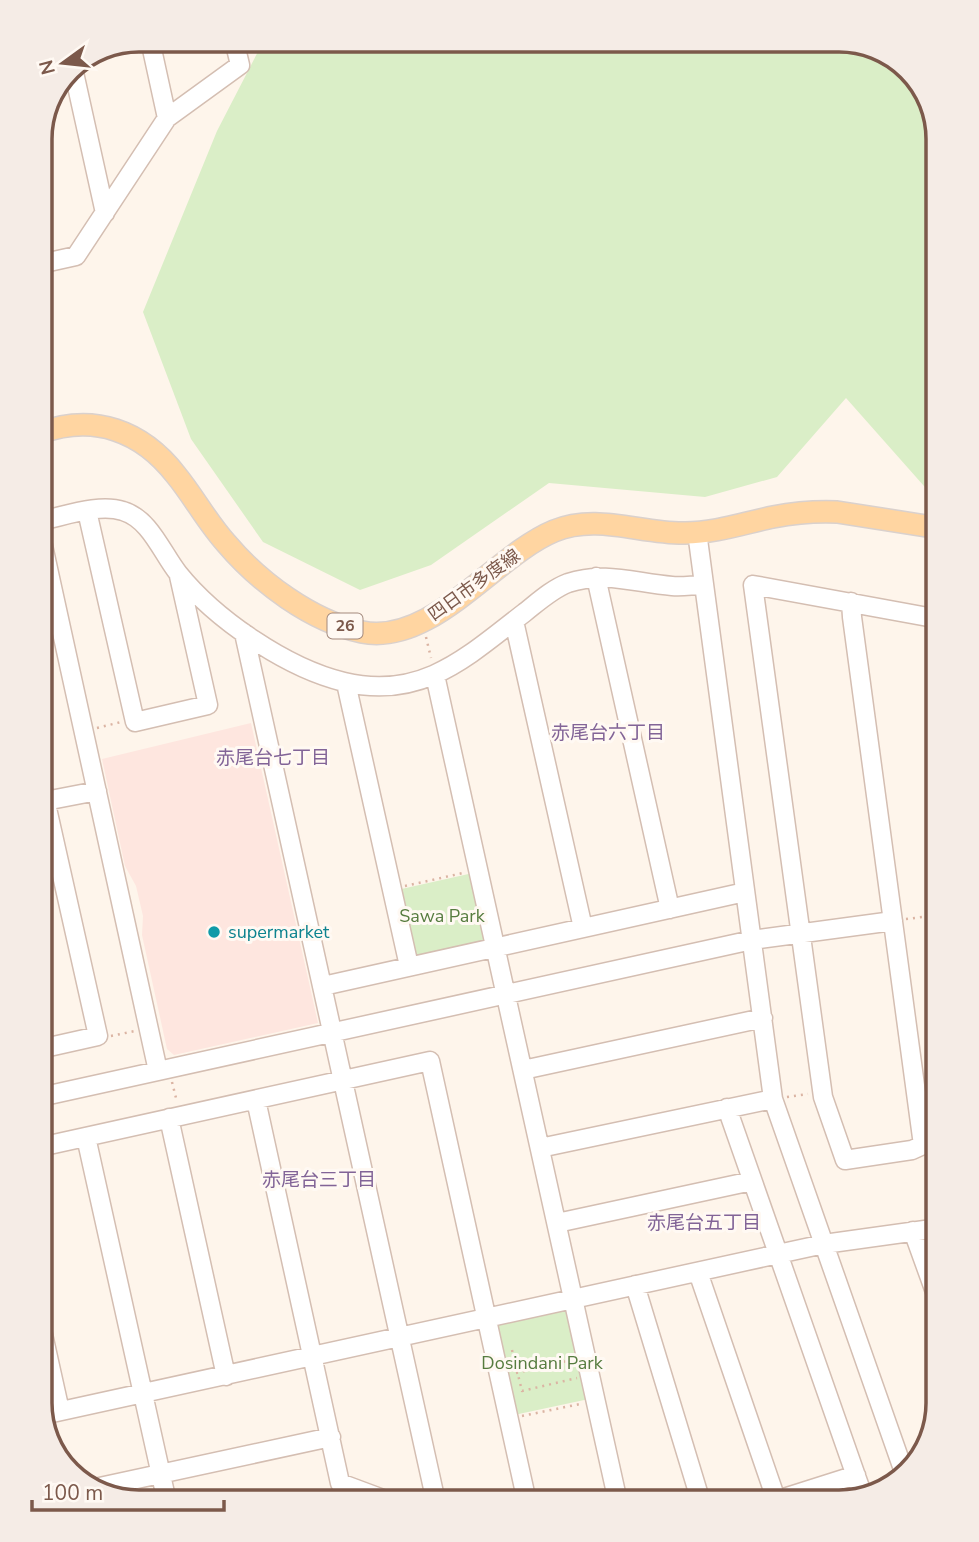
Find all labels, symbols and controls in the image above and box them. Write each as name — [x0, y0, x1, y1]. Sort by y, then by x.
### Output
north arrow — [28, 28, 98, 98]
text: N — [33, 57, 62, 77]
street label: 四日市多度線 — [423, 544, 525, 626]
road number: 26 — [328, 614, 362, 638]
district label: 赤尾台六丁目 — [551, 720, 665, 746]
district label: 赤尾台七丁目 — [216, 745, 330, 771]
park label: Sawa Park — [399, 904, 486, 928]
place label: supermarket — [228, 920, 330, 944]
marker: supermarket — [206, 924, 222, 940]
district label: 赤尾台三丁目 — [262, 1167, 376, 1193]
district label: 赤尾台五丁目 — [647, 1210, 761, 1236]
park label: Dosindani Park — [481, 1351, 604, 1375]
scale bar — [32, 1468, 224, 1512]
text: 100 m — [42, 1479, 103, 1507]

